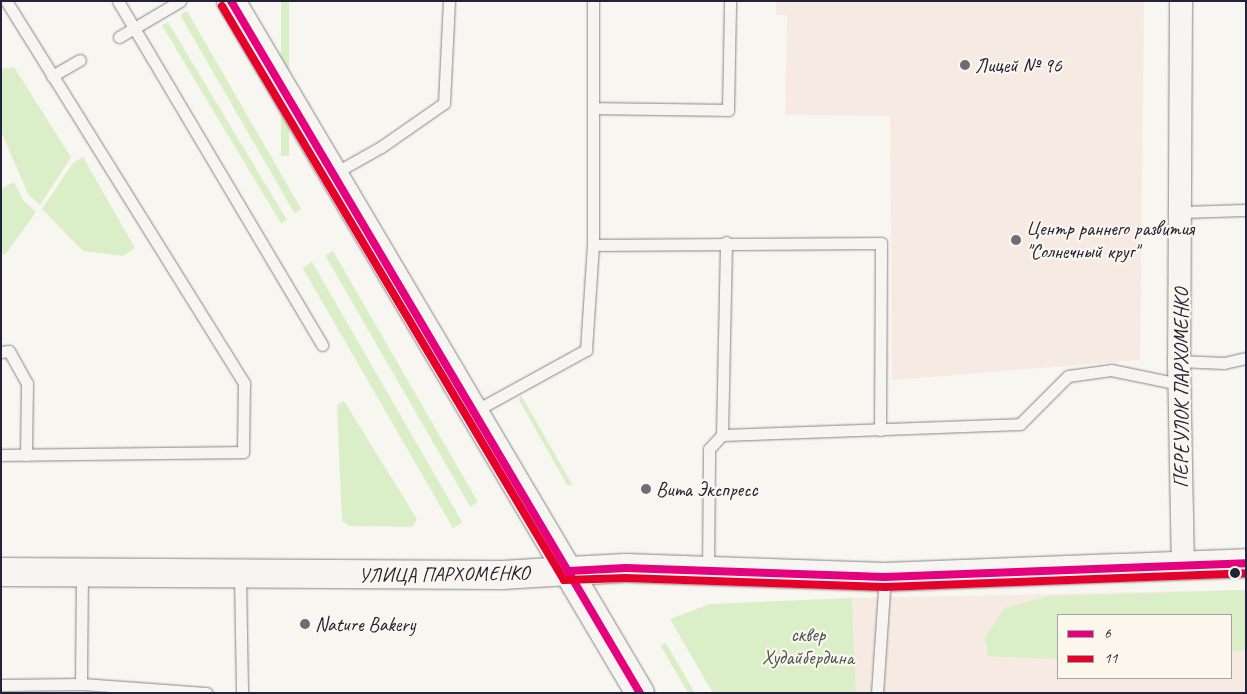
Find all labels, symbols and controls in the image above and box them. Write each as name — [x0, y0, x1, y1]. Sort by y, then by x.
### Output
place label: Лицей № 96 — [975, 53, 1062, 77]
marker: Лицей № 96 — [959, 59, 971, 71]
place label: Центр раннего развития "Солнечный круг" — [1026, 216, 1197, 263]
marker: Центр раннего развития "Солнечный круг" — [1010, 234, 1022, 246]
street label: ПЕРЕУЛОК ПАРХОМЕНКО — [1169, 288, 1193, 488]
place label: Вита Экспресс — [656, 477, 757, 501]
marker: Вита Экспресс — [640, 483, 652, 495]
street label: УЛИЦА ПАРХОМЕНКО — [358, 561, 530, 587]
unlabelled marker — [1230, 568, 1240, 578]
place label: Nature Bakery — [315, 612, 415, 636]
legend — [1057, 614, 1232, 679]
marker: Nature Bakery — [299, 618, 311, 630]
park label: сквер Худайбердина — [762, 623, 854, 670]
text: 6 — [1104, 624, 1111, 643]
text: 11 — [1104, 649, 1118, 668]

